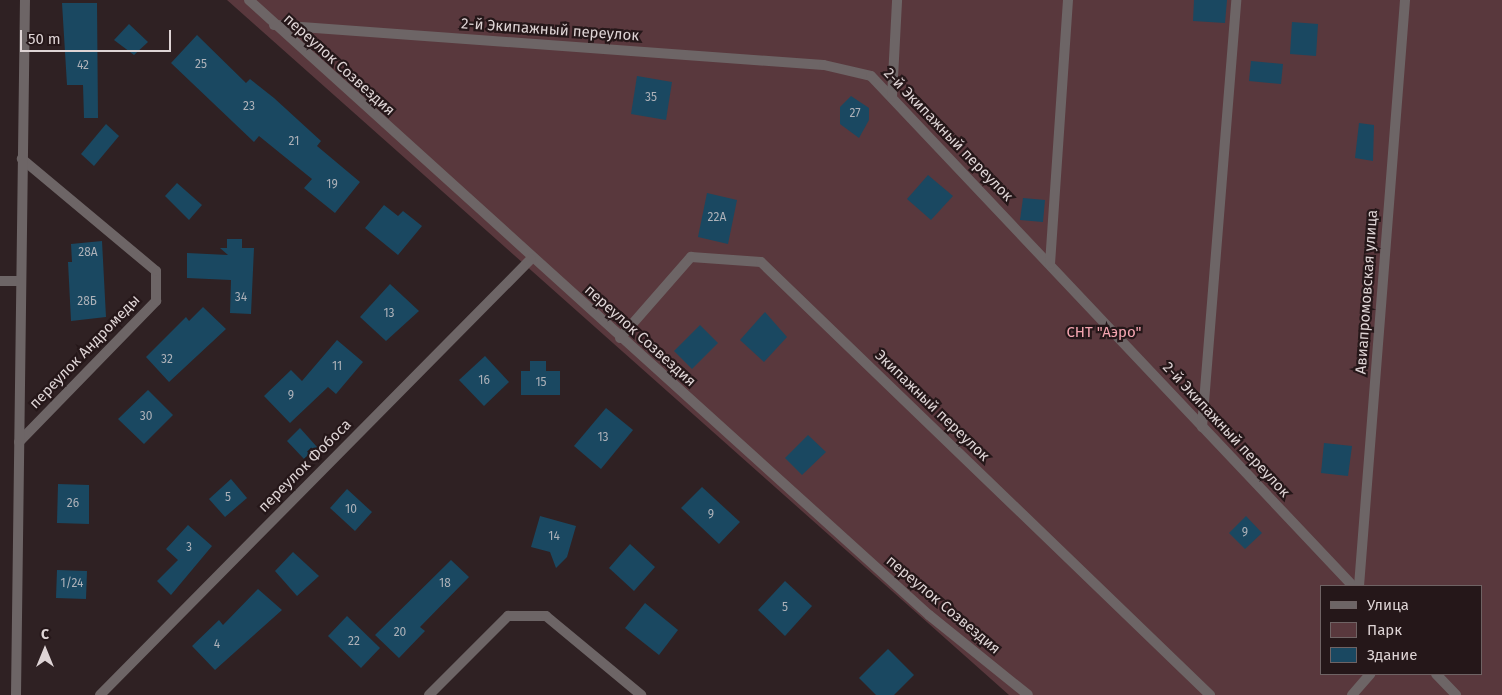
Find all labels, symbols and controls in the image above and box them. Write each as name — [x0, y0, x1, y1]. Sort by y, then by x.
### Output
street label: переулок Созвездия — [280, 10, 398, 120]
street label: 2-й Экипажный переулок — [460, 15, 640, 45]
scale bar — [22, 20, 174, 52]
text: 50 m — [28, 30, 61, 48]
house number: 25 — [195, 58, 207, 72]
house number: 42 — [77, 59, 89, 73]
street label: 2-й Экипажный переулок — [880, 65, 1016, 205]
house number: 35 — [645, 91, 657, 105]
house number: 23 — [243, 100, 255, 114]
house number: 27 — [849, 107, 861, 121]
house number: 21 — [289, 135, 299, 149]
house number: 19 — [326, 178, 338, 192]
street label: Авиапромовская улица — [1352, 209, 1382, 375]
house number: 22А — [708, 211, 726, 225]
house number: 28А — [78, 246, 98, 260]
street label: переулок Созвездия — [581, 281, 699, 391]
street label: переулок Андромеды — [26, 291, 144, 413]
house number: 34 — [235, 291, 247, 305]
house number: 28Б — [77, 295, 97, 309]
house number: 13 — [383, 307, 395, 321]
park label: СНТ "Аэро" — [1066, 324, 1142, 342]
street label: Экипажный переулок — [871, 347, 993, 465]
house number: 32 — [161, 353, 173, 367]
street label: 2-й Экипажный переулок — [1159, 359, 1293, 501]
house number: 11 — [332, 360, 342, 374]
house number: 16 — [478, 374, 490, 388]
house number: 15 — [535, 376, 547, 390]
house number: 9 — [288, 389, 294, 403]
house number: 30 — [140, 410, 152, 424]
street label: переулок Фобоса — [255, 416, 355, 516]
house number: 13 — [597, 431, 609, 445]
house number: 5 — [225, 491, 231, 505]
house number: 26 — [67, 497, 79, 511]
house number: 10 — [345, 503, 357, 517]
house number: 9 — [708, 508, 714, 522]
house number: 9 — [1242, 526, 1248, 540]
house number: 14 — [548, 530, 560, 544]
house number: 3 — [186, 541, 192, 555]
street label: переулок Созвездия — [882, 552, 1004, 658]
house number: 1/24 — [61, 577, 83, 591]
house number: 18 — [439, 577, 451, 591]
legend — [1320, 585, 1482, 675]
text: Улица — [1367, 596, 1409, 614]
house number: 5 — [782, 601, 788, 615]
text: Парк — [1367, 621, 1402, 639]
north arrow — [20, 625, 70, 675]
text: С — [41, 626, 49, 643]
house number: 20 — [394, 626, 406, 640]
house number: 22 — [348, 635, 360, 649]
house number: 4 — [214, 638, 220, 652]
text: Здание — [1367, 646, 1417, 664]

